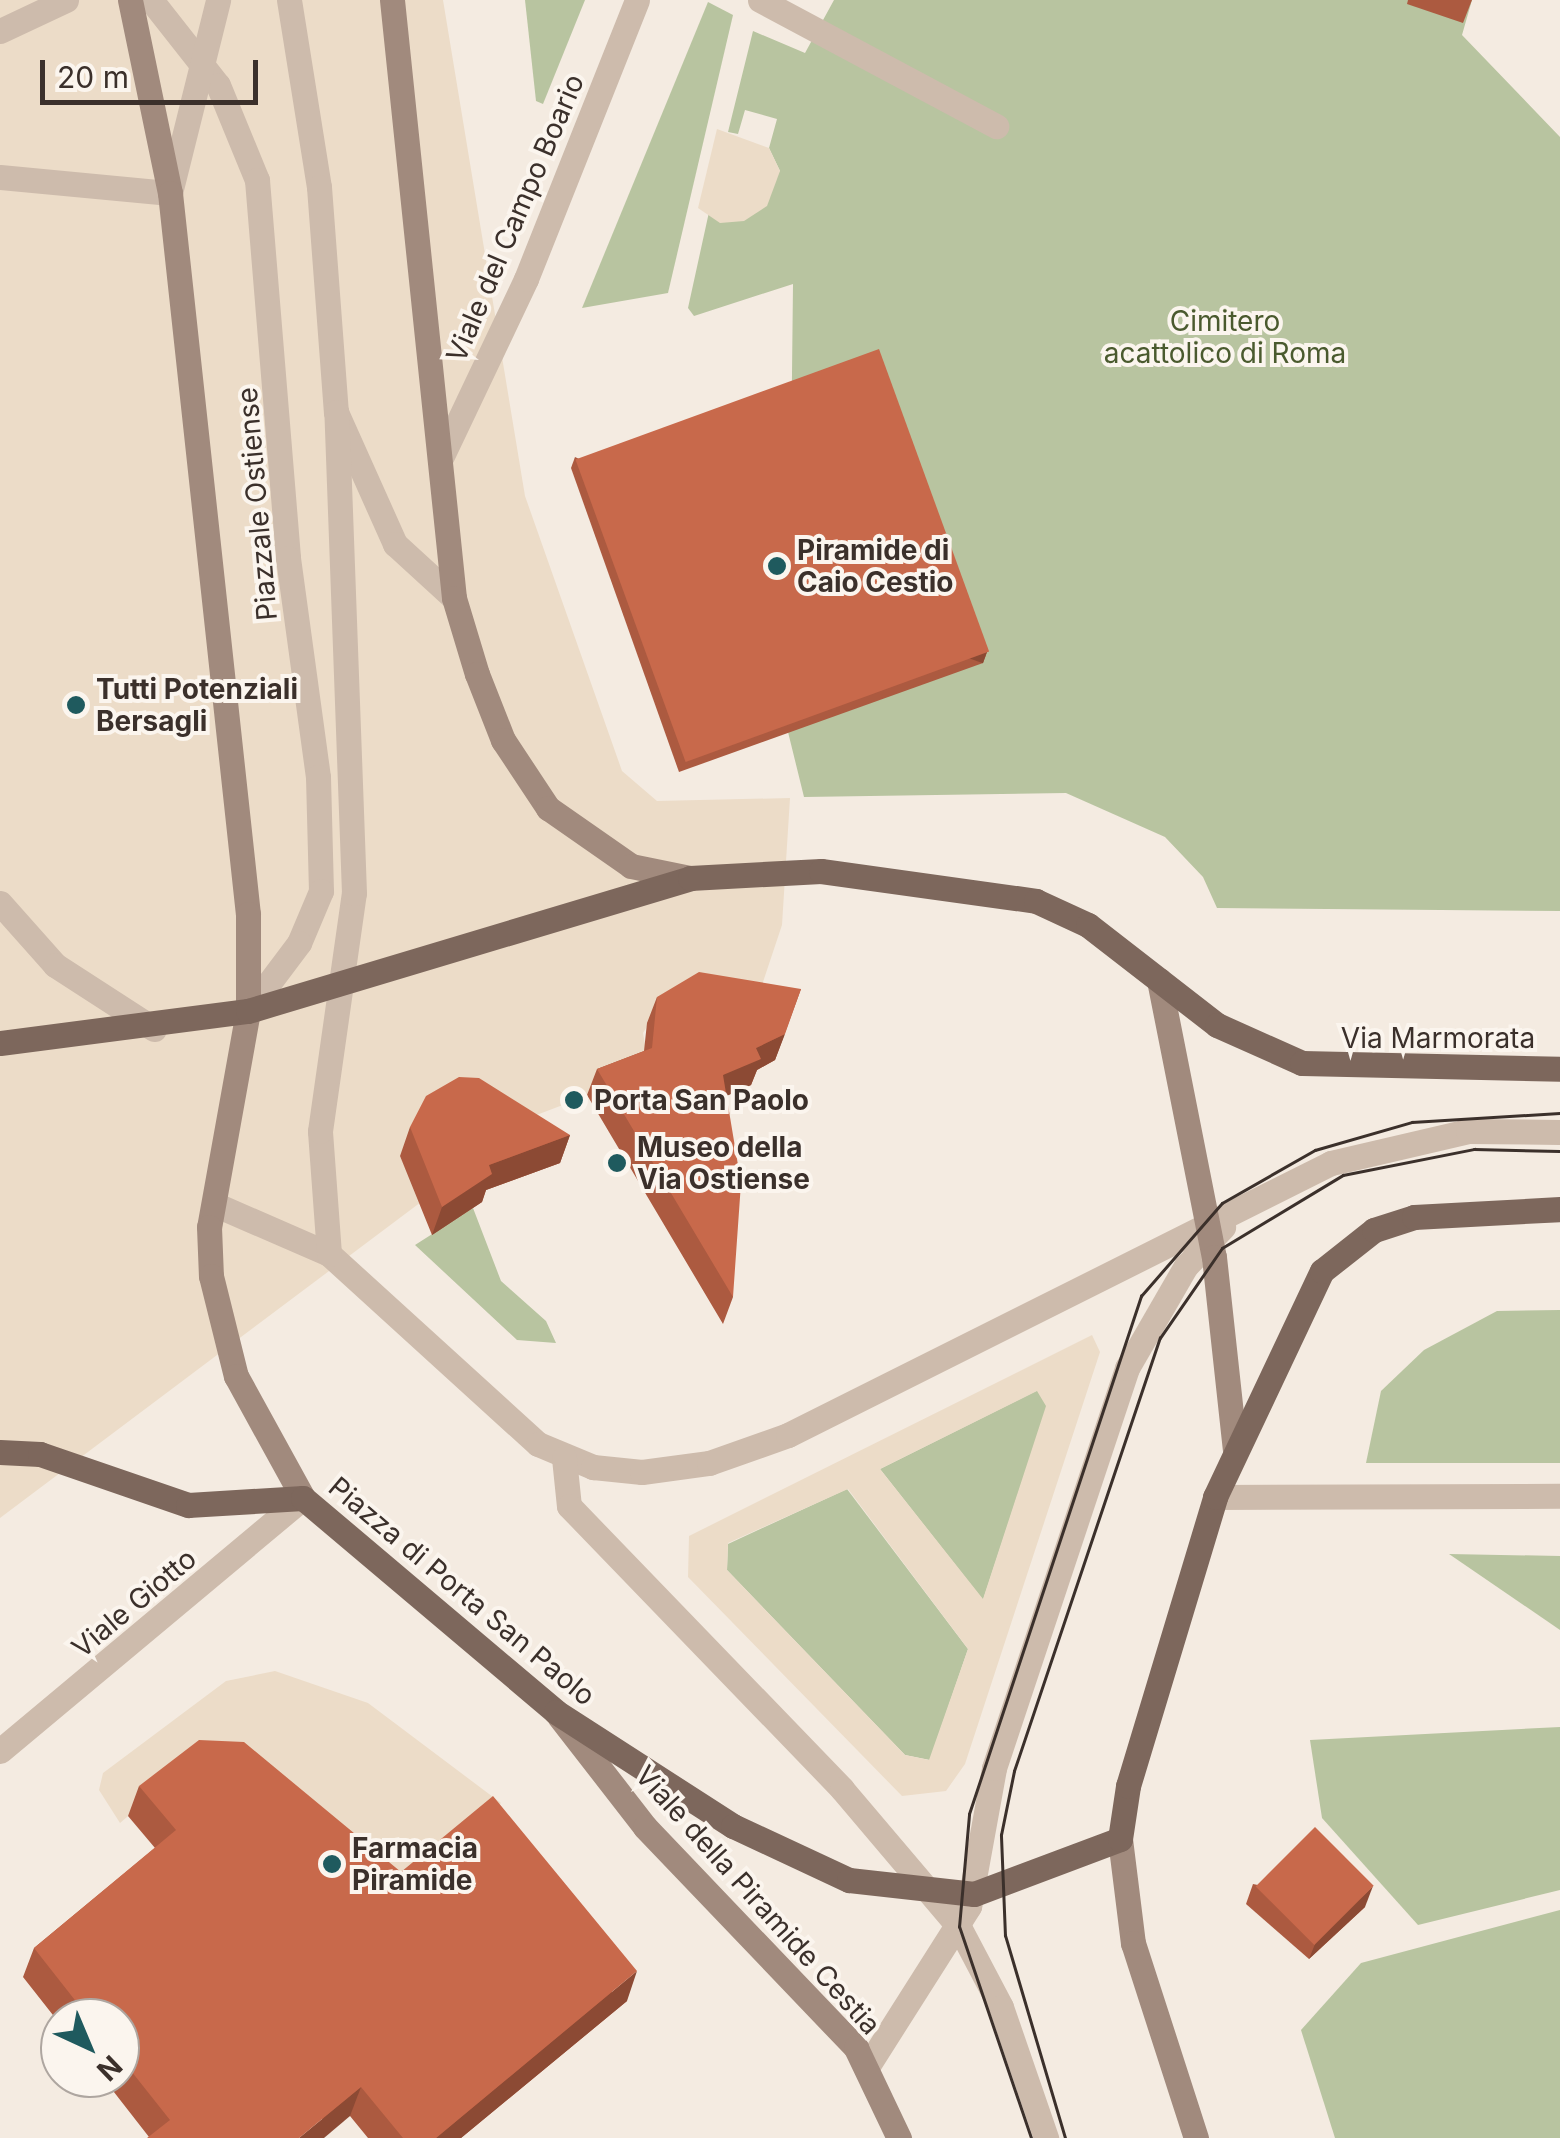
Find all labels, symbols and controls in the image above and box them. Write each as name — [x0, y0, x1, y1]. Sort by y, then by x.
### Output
scale bar — [45, 40, 262, 102]
text: 20 m — [57, 59, 129, 95]
street label: Viale del Campo Boario — [439, 69, 591, 367]
park label: Cimitero acattolico di Roma — [1104, 304, 1346, 370]
street label: Piazzale Ostiense — [230, 386, 284, 622]
place label: Piramide di Caio Cestio — [797, 533, 953, 599]
marker: Piramide di Caio Cestio — [766, 555, 788, 577]
place label: Tutti Potenziali Bersagli — [96, 672, 298, 738]
marker: Tutti Potenziali Bersagli — [65, 694, 87, 716]
street label: Via Marmorata — [1341, 1021, 1535, 1055]
place label: Porta San Paolo — [594, 1083, 809, 1117]
marker: Porta San Paolo — [563, 1089, 585, 1111]
place label: Museo della Via Ostiense — [637, 1130, 810, 1196]
marker: Museo della Via Ostiense — [606, 1152, 628, 1174]
street label: Piazza di Porta San Paolo — [322, 1470, 602, 1712]
street label: Viale Giotto — [65, 1541, 203, 1665]
street label: Viale della Piramide Cestia — [628, 1759, 888, 2041]
place label: Farmacia Piramide — [352, 1831, 478, 1897]
marker: Farmacia Piramide — [321, 1853, 343, 1875]
north arrow — [40, 1998, 140, 2098]
text: N — [90, 2048, 129, 2088]

